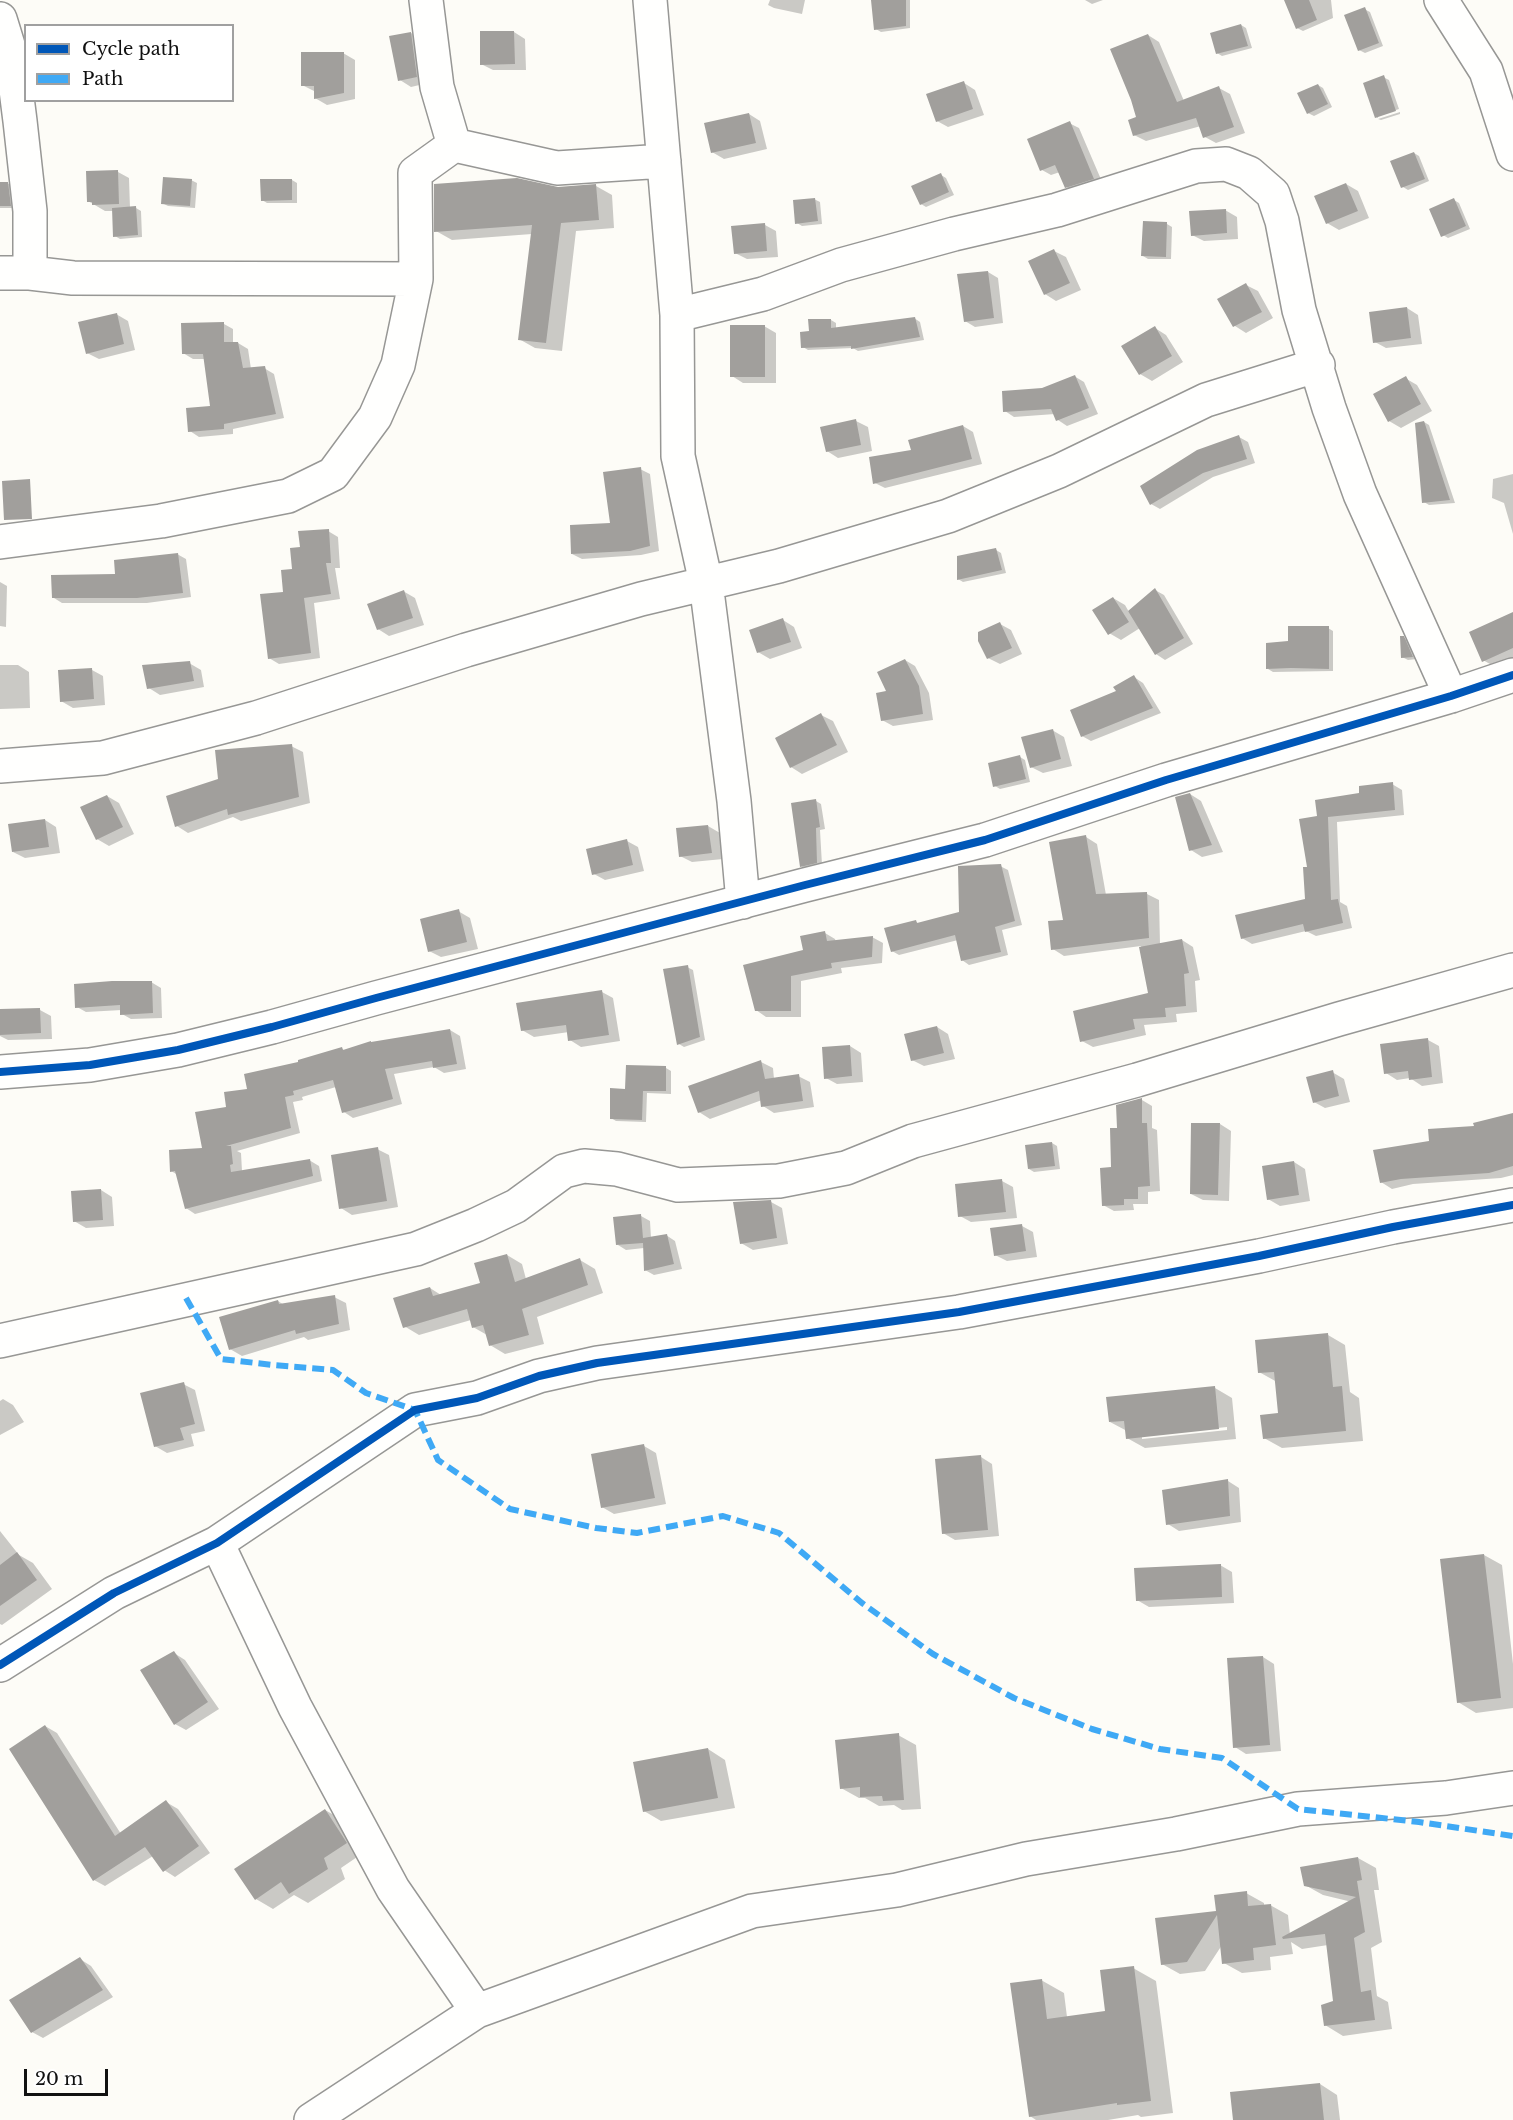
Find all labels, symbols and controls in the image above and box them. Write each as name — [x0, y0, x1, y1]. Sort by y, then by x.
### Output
legend — [24, 24, 234, 102]
text: Cycle path — [82, 38, 180, 60]
text: Path — [82, 68, 123, 90]
scale bar — [27, 2057, 111, 2095]
text: 20 m — [35, 2068, 83, 2090]

